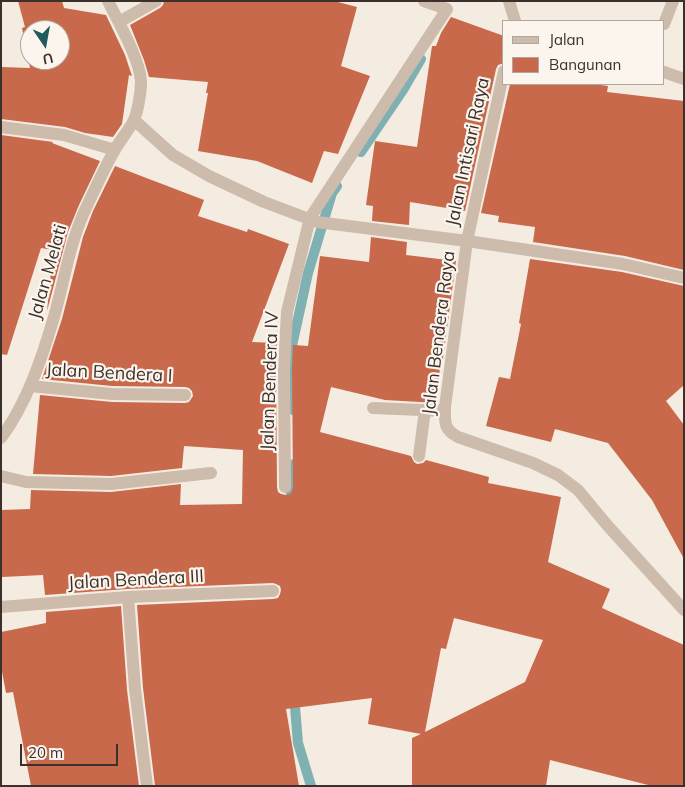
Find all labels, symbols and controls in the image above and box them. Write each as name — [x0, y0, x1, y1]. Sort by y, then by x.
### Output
north arrow — [20, 20, 70, 70]
legend — [502, 20, 665, 85]
text: Jalan — [549, 30, 584, 49]
text: U — [41, 49, 55, 69]
text: Bangunan — [549, 55, 621, 74]
street label: Jalan Intisari Raya — [442, 76, 494, 228]
street label: Jalan Melati — [24, 222, 72, 322]
street label: Jalan Bendera Raya — [418, 250, 460, 416]
street label: Jalan Bendera IV — [257, 311, 283, 451]
street label: Jalan Bendera I — [45, 359, 173, 387]
street label: Jalan Bendera III — [67, 566, 205, 594]
scale bar — [22, 734, 120, 766]
text: 20 m — [28, 743, 63, 762]

